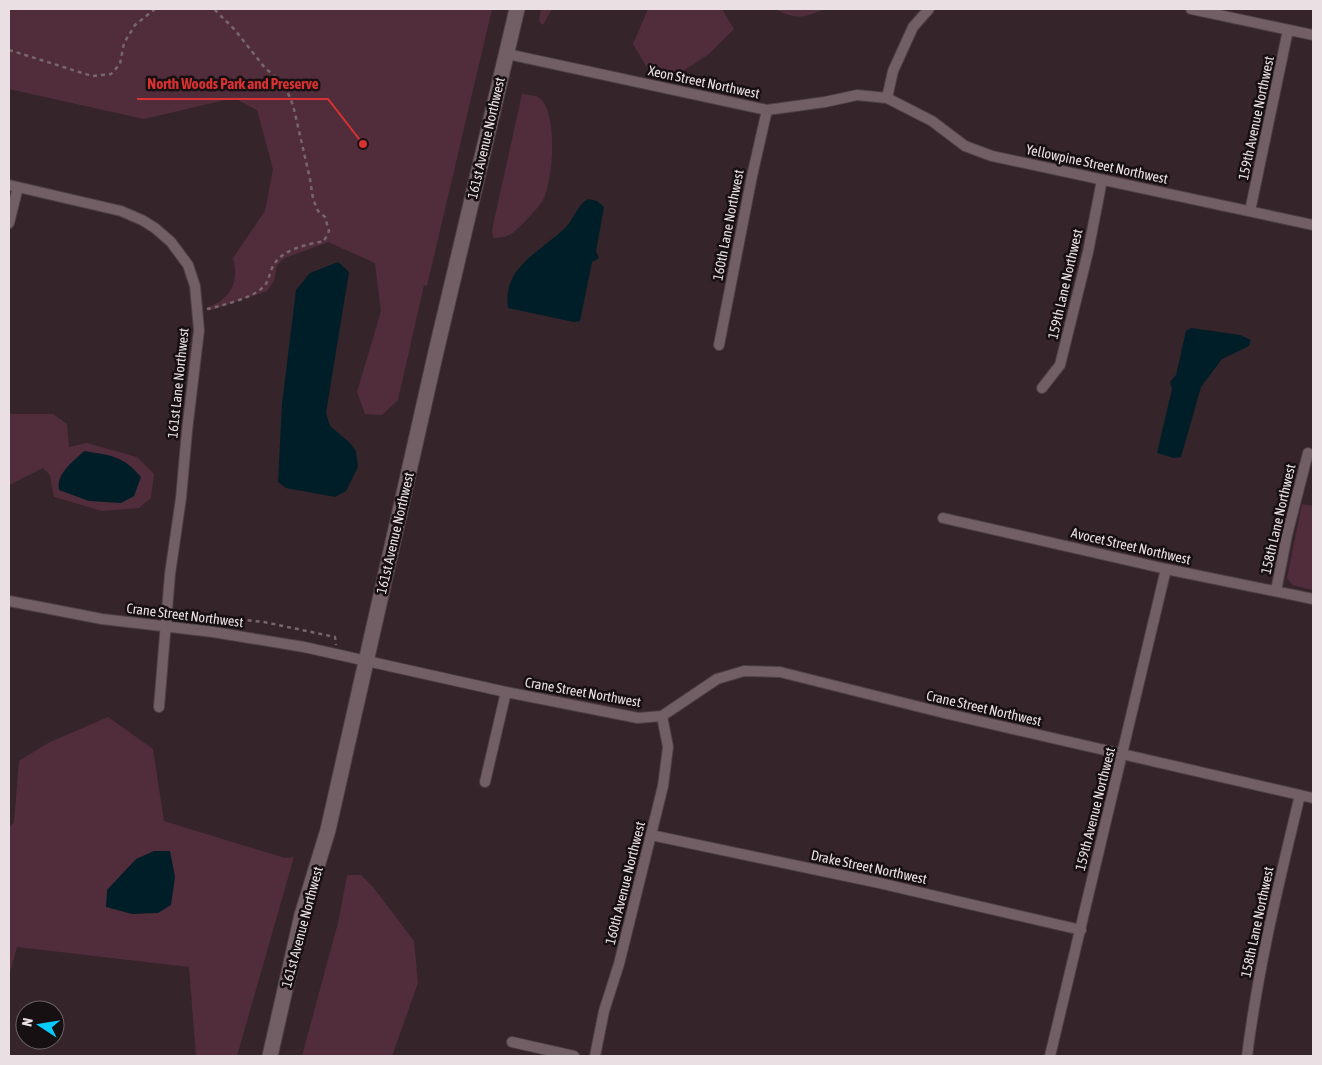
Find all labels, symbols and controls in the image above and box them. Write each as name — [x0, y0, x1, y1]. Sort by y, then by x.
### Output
street label: 159th Avenue Northwest — [1235, 55, 1277, 181]
street label: Xeon Street Northwest — [647, 62, 761, 102]
callout: North Woods Park and Preserve — [137, 69, 328, 99]
text: North Woods Park and Preserve — [147, 75, 319, 92]
street label: 161st Avenue Northwest — [464, 76, 508, 200]
street label: Yellowpine Street Northwest — [1025, 141, 1169, 187]
street label: 160th Lane Northwest — [709, 168, 747, 282]
street label: 159th Lane Northwest — [1045, 227, 1085, 341]
street label: 161st Lane Northwest — [164, 327, 192, 439]
street label: 158th Lane Northwest — [1258, 462, 1298, 576]
street label: 161st Avenue Northwest — [373, 471, 417, 595]
street label: Avocet Street Northwest — [1070, 524, 1192, 568]
street label: Crane Street Northwest — [126, 600, 244, 630]
street label: Crane Street Northwest — [524, 674, 642, 710]
street label: Crane Street Northwest — [925, 687, 1043, 729]
street label: 159th Avenue Northwest — [1072, 746, 1118, 872]
street label: 160th Avenue Northwest — [602, 820, 648, 946]
street label: Drake Street Northwest — [810, 847, 928, 887]
street label: 161st Avenue Northwest — [278, 865, 326, 989]
street label: 158th Lane Northwest — [1237, 865, 1277, 979]
north arrow — [15, 1000, 65, 1050]
text: N — [19, 1017, 36, 1028]

